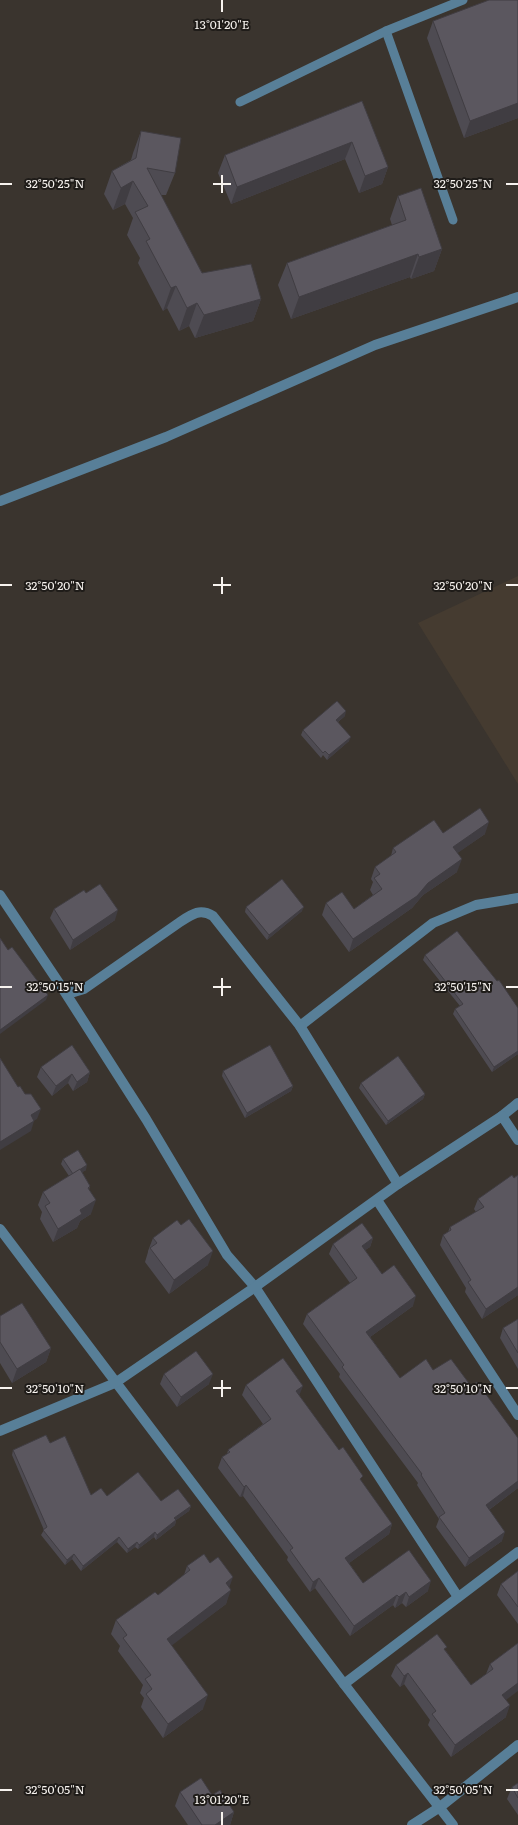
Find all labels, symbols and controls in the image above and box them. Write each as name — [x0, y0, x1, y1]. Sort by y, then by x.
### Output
text: 13°01'20"E — [195, 15, 250, 33]
text: 32°50'25"N — [26, 174, 84, 192]
text: 32°50'25"N — [434, 174, 492, 192]
text: 32°50'20"N — [25, 576, 85, 594]
text: 32°50'20"N — [433, 576, 493, 594]
text: 32°50'15"N — [26, 977, 84, 995]
text: 32°50'15"N — [434, 977, 492, 995]
text: 32°50'10"N — [26, 1379, 84, 1397]
text: 32°50'10"N — [434, 1379, 492, 1397]
text: 32°50'05"N — [25, 1780, 85, 1798]
text: 32°50'05"N — [433, 1780, 493, 1798]
text: 13°01'20"E — [195, 1790, 250, 1808]

